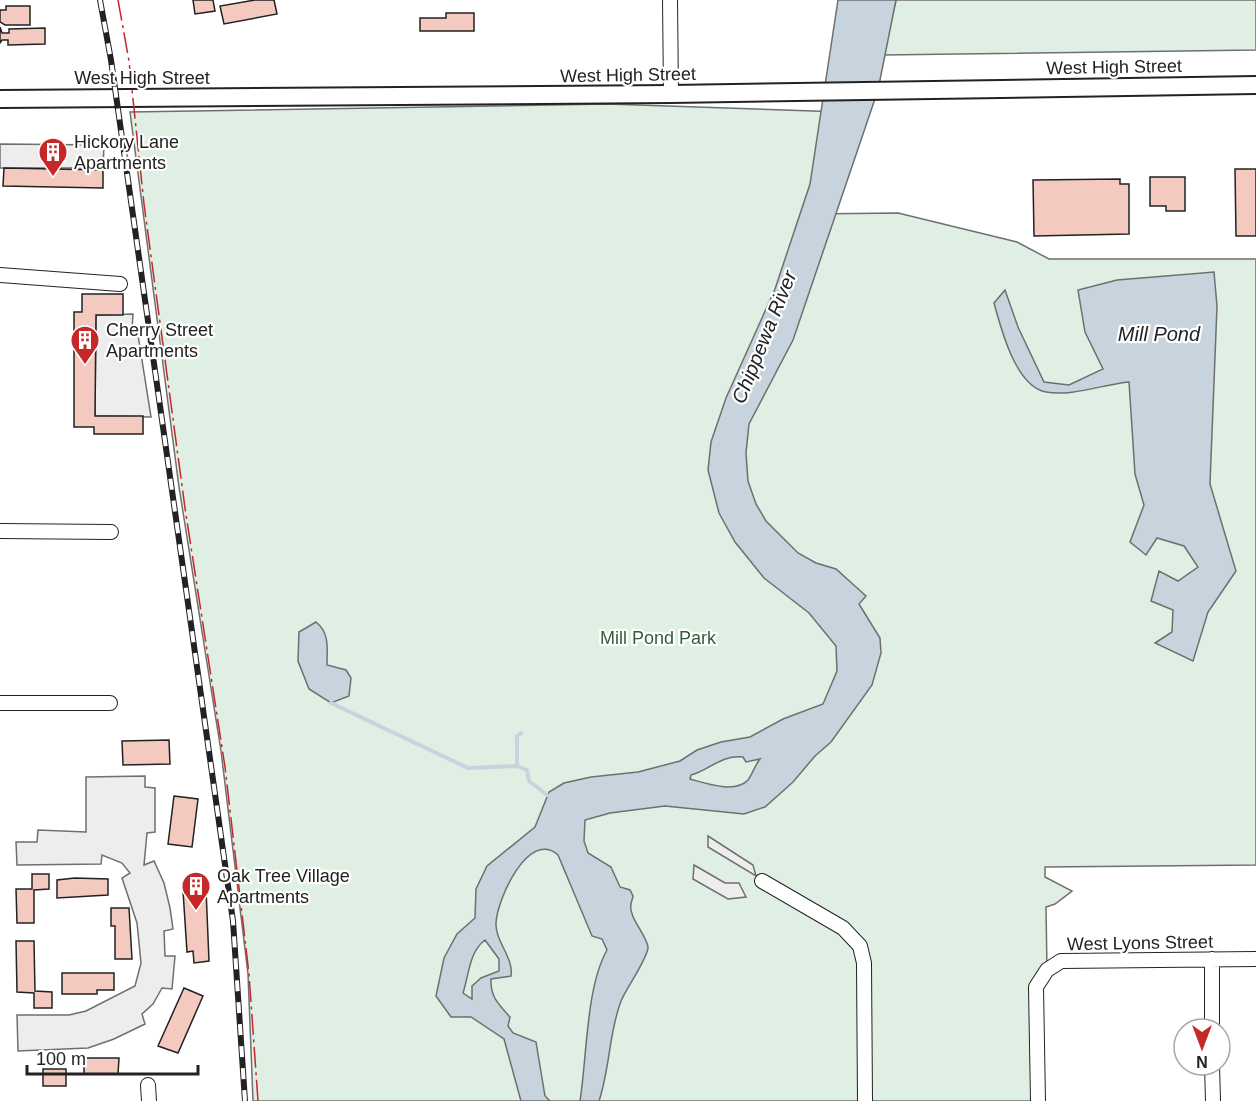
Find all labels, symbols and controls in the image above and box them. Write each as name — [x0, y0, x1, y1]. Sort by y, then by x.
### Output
street label: West High Street — [1046, 56, 1182, 78]
street label: West High Street — [560, 64, 696, 86]
street label: West High Street — [74, 68, 210, 88]
place label: Hickory Lane Apartments — [74, 132, 179, 173]
building icon: Hickory Lane Apartments — [37, 136, 69, 178]
water label: Chippewa River — [727, 266, 801, 407]
place label: Cherry Street Apartments — [106, 320, 213, 361]
water label: Mill Pond — [1118, 323, 1201, 345]
building icon: Cherry Street Apartments — [69, 324, 101, 366]
park label: Mill Pond Park — [600, 628, 717, 648]
place label: Oak Tree Village Apartments — [217, 866, 350, 907]
building icon: Oak Tree Village Apartments — [180, 870, 212, 912]
street label: West Lyons Street — [1067, 932, 1213, 954]
north arrow — [1172, 1017, 1232, 1077]
scale bar — [27, 1038, 198, 1076]
text: 100 m — [36, 1049, 86, 1069]
text: N — [1196, 1053, 1208, 1070]

